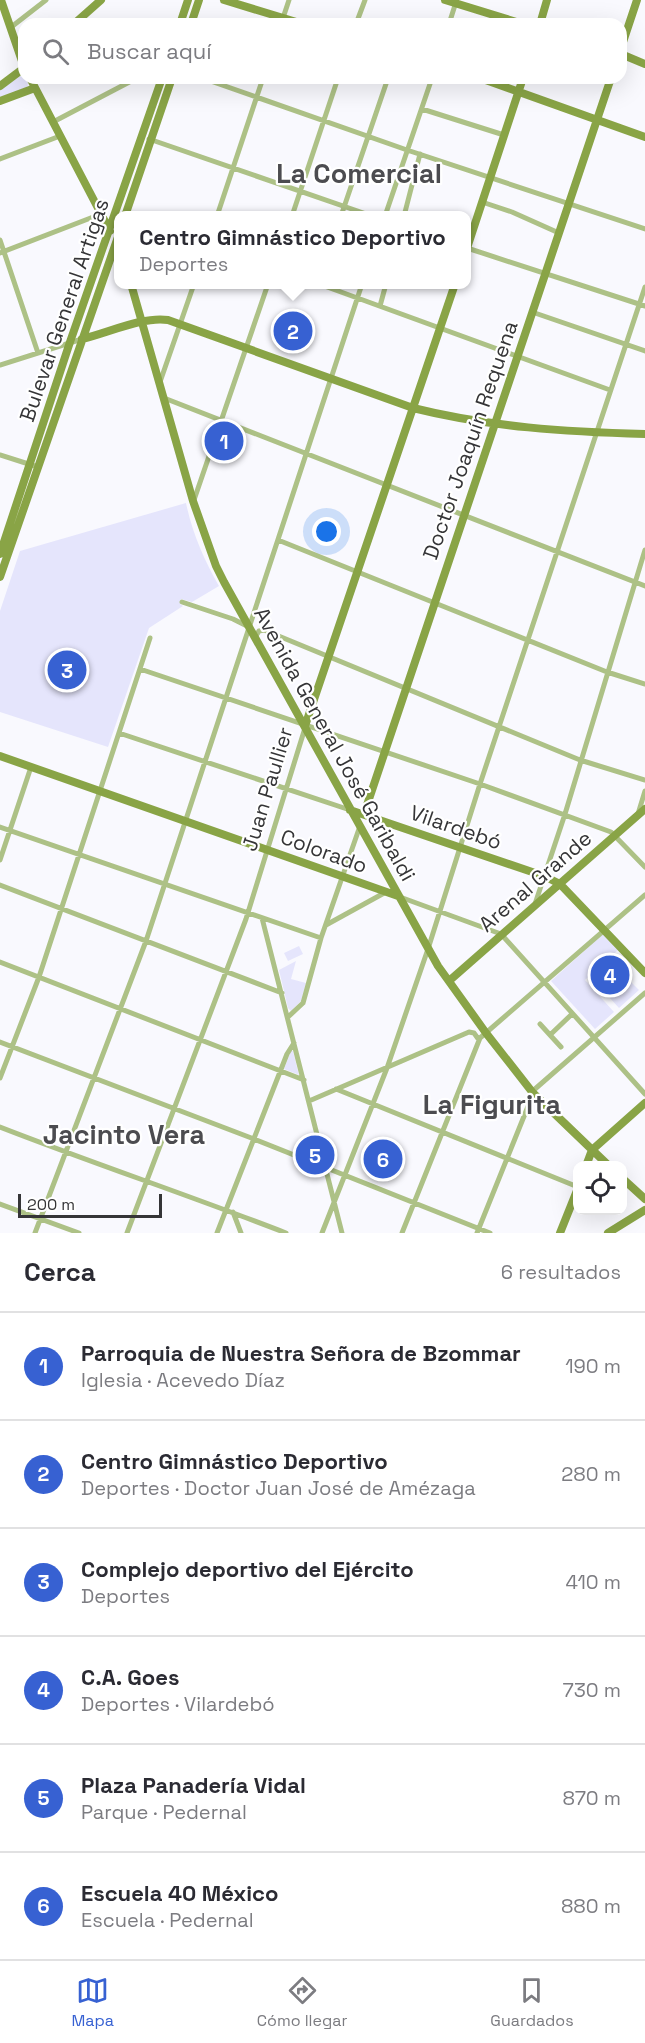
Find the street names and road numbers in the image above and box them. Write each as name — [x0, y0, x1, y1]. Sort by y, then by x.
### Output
street label: Bulevar General Artigas — [13, 195, 115, 425]
street label: Doctor Joaquín Requena — [416, 317, 524, 563]
street label: Avenida General José Garibaldi — [248, 602, 422, 886]
street label: Juan Paullier — [235, 724, 299, 854]
street label: Vilardebó — [407, 799, 505, 855]
street label: Colorado — [277, 823, 371, 879]
street label: Arenal Grande — [473, 825, 597, 937]

